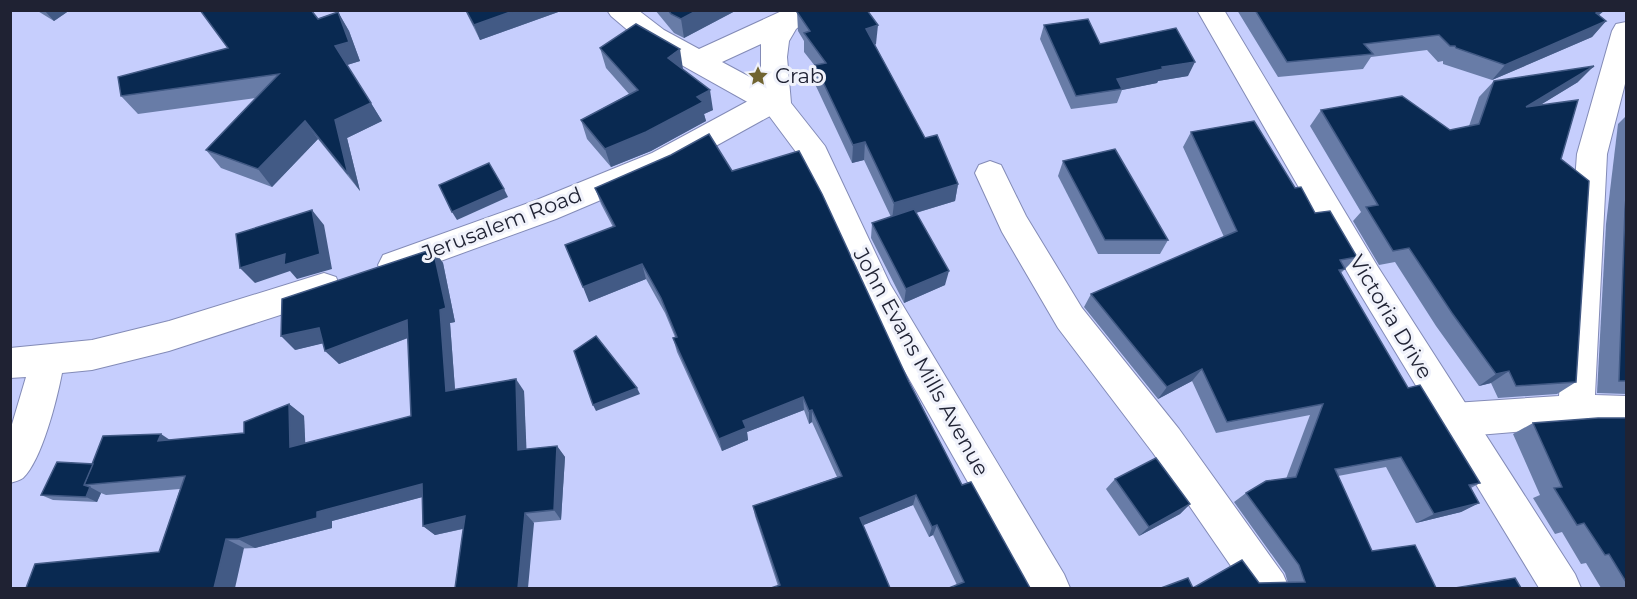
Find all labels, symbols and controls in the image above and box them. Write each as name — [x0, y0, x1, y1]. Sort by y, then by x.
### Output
place label: Crab — [775, 63, 824, 88]
place icon: Crab — [746, 64, 770, 88]
street label: Jerusalem Road — [417, 182, 585, 266]
street label: John Evans Mills Avenue — [848, 243, 995, 480]
street label: Victoria Drive — [1345, 250, 1438, 383]

